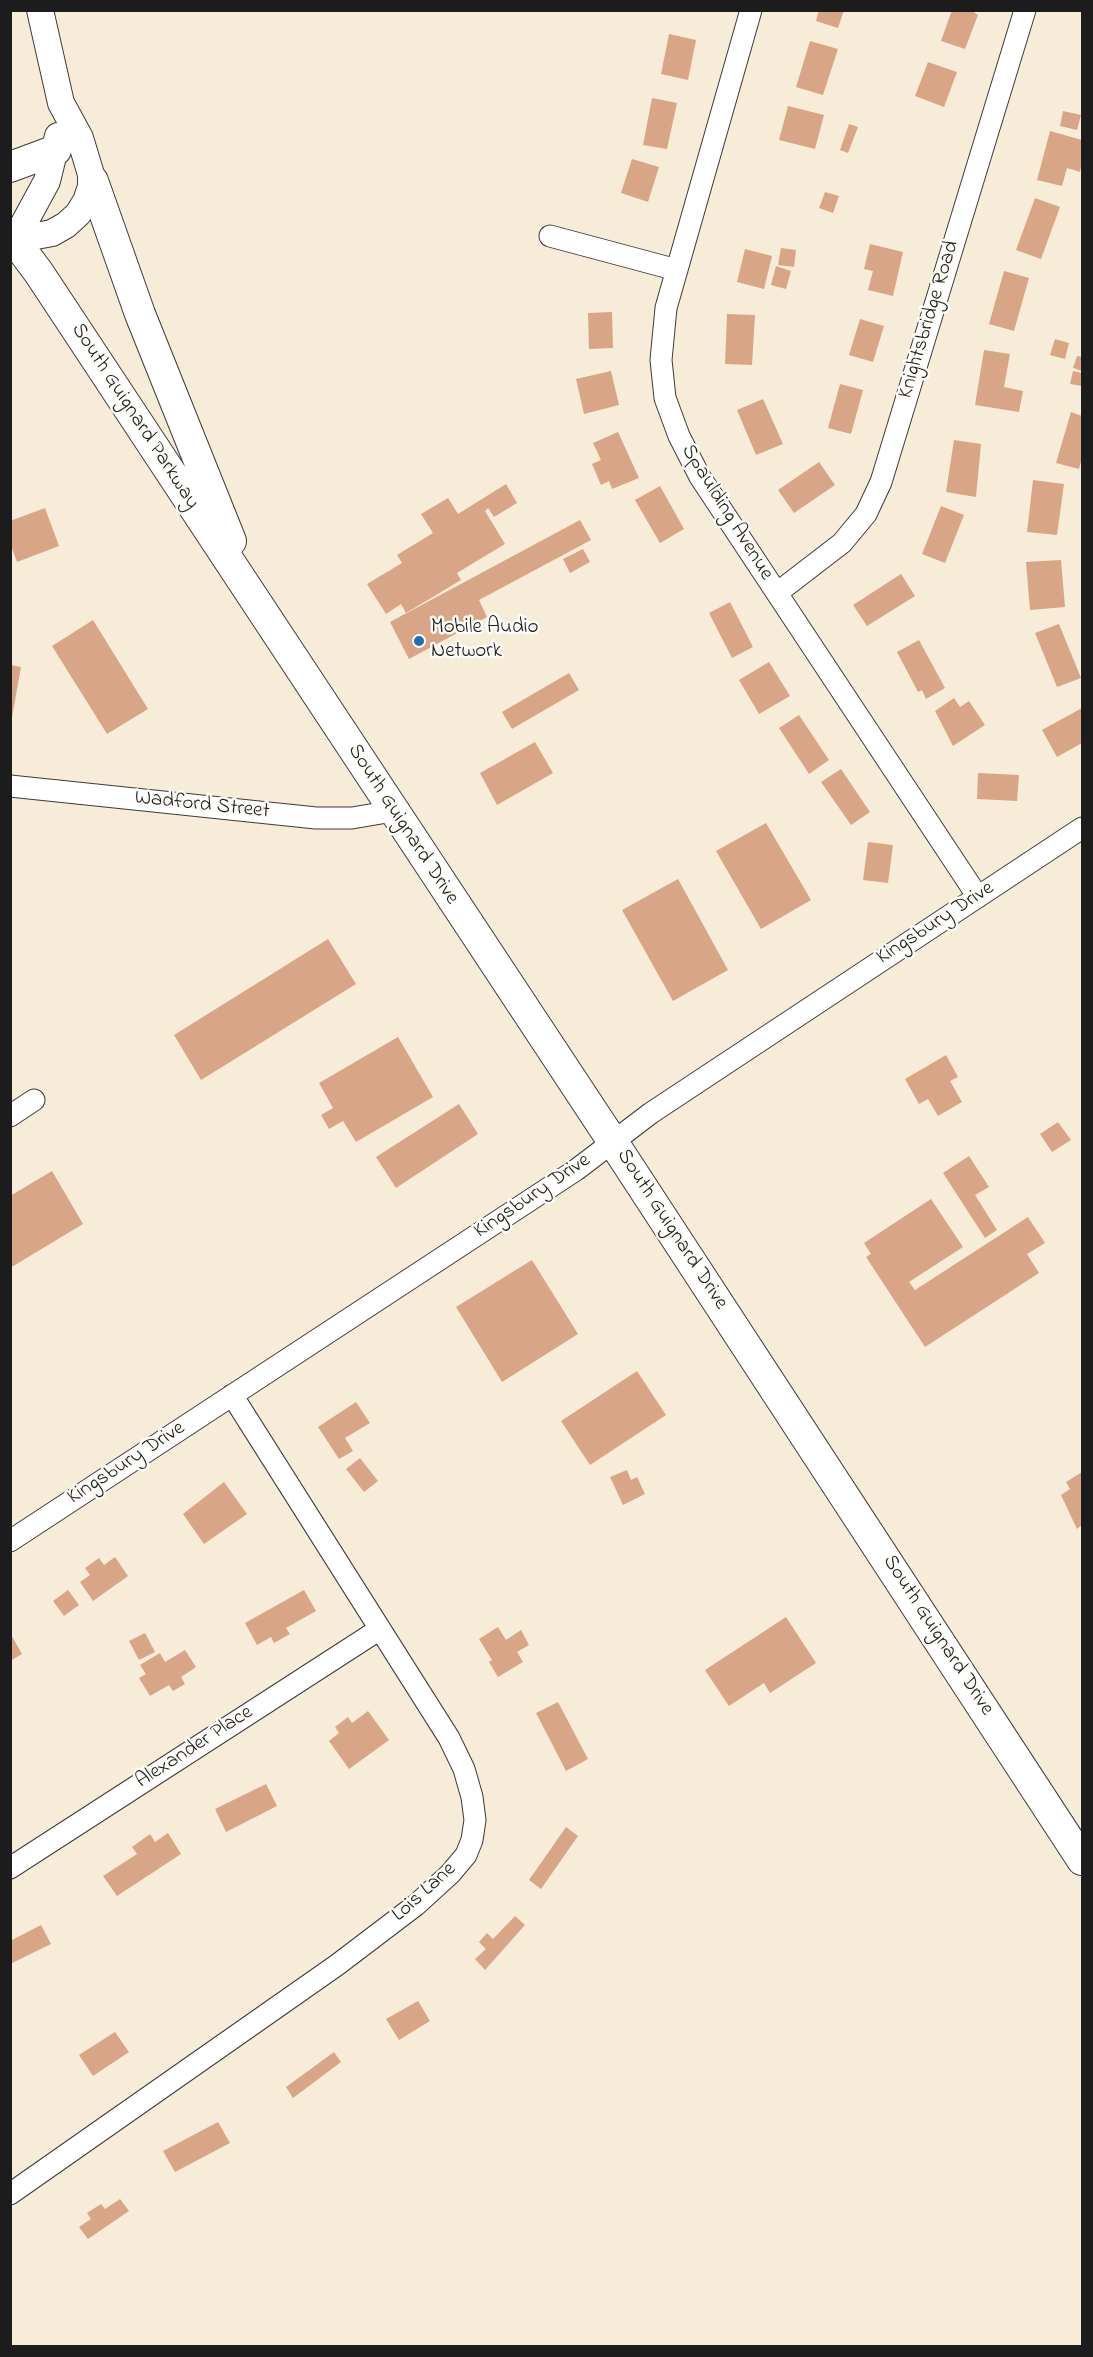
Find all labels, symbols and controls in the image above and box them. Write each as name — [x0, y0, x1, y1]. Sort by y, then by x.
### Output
street label: Knightsbridge Road — [894, 238, 966, 402]
street label: South Guignard Parkway — [64, 319, 204, 515]
street label: Spaulding Avenue — [674, 441, 778, 585]
place label: Mobile Audio Network — [431, 616, 538, 666]
marker: Mobile Audio Network — [412, 634, 426, 648]
street label: South Guignard Drive — [341, 740, 463, 910]
street label: Wadford Street — [133, 786, 271, 826]
street label: Kingsbury Drive — [873, 877, 999, 971]
street label: South Guignard Drive — [610, 1145, 732, 1315]
street label: Kingsbury Drive — [470, 1149, 596, 1245]
street label: Kingsbury Drive — [64, 1417, 190, 1511]
street label: South Guignard Drive — [876, 1551, 998, 1721]
street label: Alexander Place — [132, 1701, 258, 1795]
street label: Lois Lane — [388, 1858, 462, 1928]

